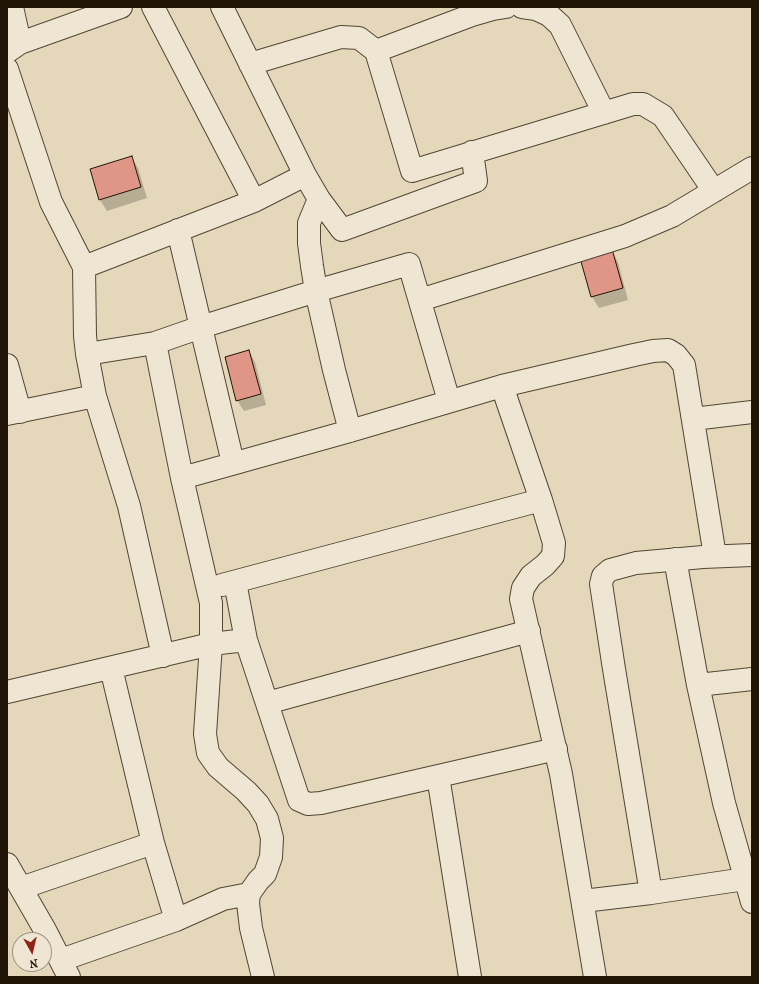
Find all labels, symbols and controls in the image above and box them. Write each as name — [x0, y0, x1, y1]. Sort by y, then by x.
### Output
north arrow — [12, 932, 52, 972]
text: N — [29, 956, 39, 970]

